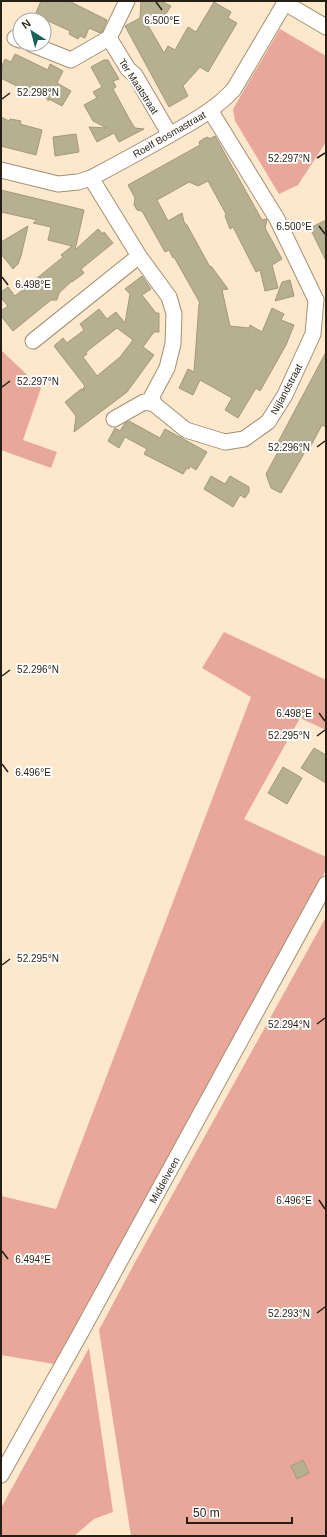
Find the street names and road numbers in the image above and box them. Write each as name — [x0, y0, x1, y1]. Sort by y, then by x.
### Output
street label: Ter Maatstraat — [117, 56, 161, 116]
street label: Roelf Bosmastraat — [131, 109, 208, 160]
street label: Nijlandstraat — [269, 362, 304, 416]
street label: Middelveen — [147, 1155, 182, 1205]

